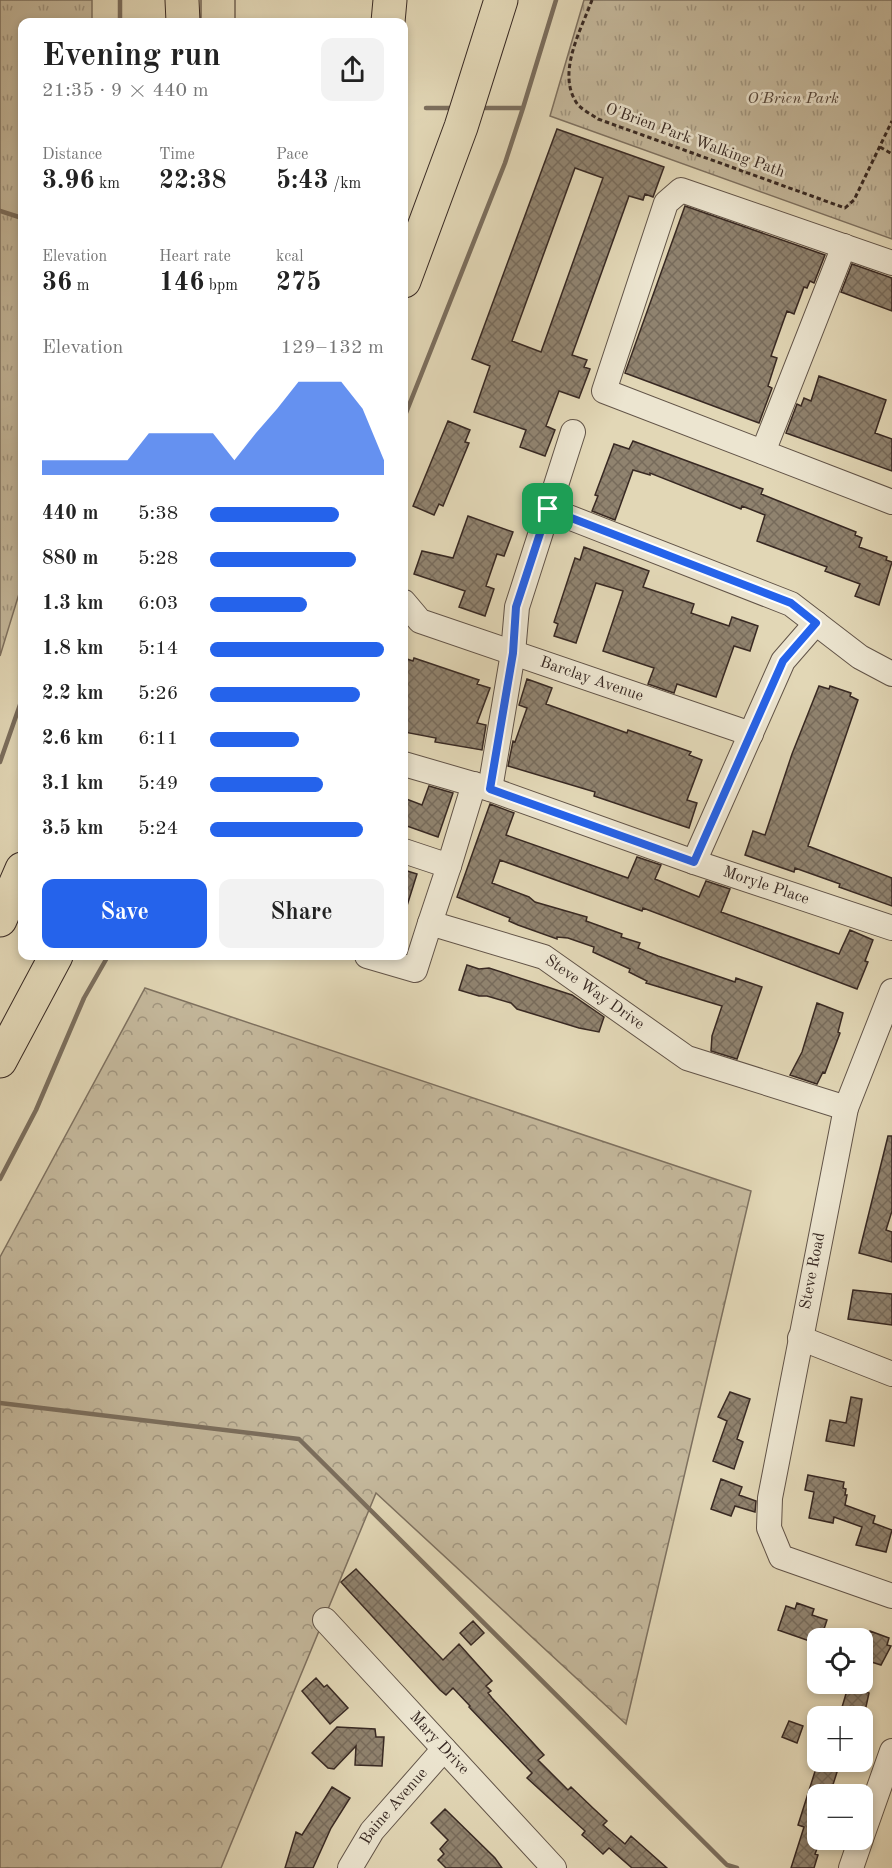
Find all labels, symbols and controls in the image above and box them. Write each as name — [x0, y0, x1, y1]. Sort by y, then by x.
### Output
button: share — [321, 38, 384, 101]
text: Evening run — [42, 40, 221, 73]
text: 21:35 · 9 × 440 m — [42, 81, 209, 101]
park label: O'Brien Park — [747, 91, 839, 107]
street label: O'Brien Park Walking Path — [603, 101, 787, 181]
text: Distance — [42, 147, 102, 163]
text: Time — [159, 147, 195, 163]
text: Pace — [276, 147, 308, 163]
text: 3.96 — [42, 168, 95, 194]
text: 22:38 — [159, 168, 227, 194]
text: 5:43 — [276, 168, 329, 194]
text: km — [95, 176, 120, 192]
text: /km — [329, 176, 361, 192]
text: Elevation — [42, 249, 107, 265]
text: Heart rate — [159, 249, 231, 265]
text: kcal — [276, 249, 304, 265]
text: 36 — [42, 270, 72, 296]
text: 146 — [159, 270, 204, 296]
text: 275 — [276, 270, 321, 296]
text: m — [72, 278, 89, 294]
text: bpm — [204, 278, 238, 294]
text: Elevation — [42, 338, 123, 358]
text: 129–132 m — [281, 338, 384, 358]
pin — [522, 483, 573, 534]
icon: arrive — [531, 492, 564, 525]
text: 440 m — [42, 504, 98, 524]
text: 5:38 — [138, 504, 178, 524]
text: 880 m — [42, 549, 98, 569]
text: 5:28 — [138, 549, 178, 569]
text: 1.3 km — [42, 594, 104, 614]
text: 6:03 — [138, 594, 178, 614]
text: 1.8 km — [42, 639, 104, 659]
text: 5:14 — [138, 639, 178, 659]
street label: Barclay Avenue — [538, 654, 645, 705]
text: 2.2 km — [42, 684, 104, 704]
text: 5:26 — [138, 684, 178, 704]
text: 2.6 km — [42, 729, 104, 749]
text: 6:11 — [138, 729, 178, 749]
text: 3.1 km — [42, 774, 104, 794]
text: 5:49 — [138, 774, 178, 794]
text: 3.5 km — [42, 819, 104, 839]
text: 5:24 — [138, 819, 178, 839]
street label: Moryle Place — [721, 864, 811, 908]
button: Save — [42, 879, 207, 948]
button: Share — [219, 879, 384, 948]
street label: Steve Way Drive — [542, 952, 647, 1033]
street label: Steve Road — [798, 1231, 828, 1311]
map controls — [807, 1628, 873, 1850]
button: locate — [807, 1628, 873, 1694]
button: + — [807, 1706, 873, 1772]
street label: Mary Drive — [406, 1709, 472, 1778]
street label: Baine Avenue — [358, 1765, 431, 1847]
button: − — [807, 1784, 873, 1850]

